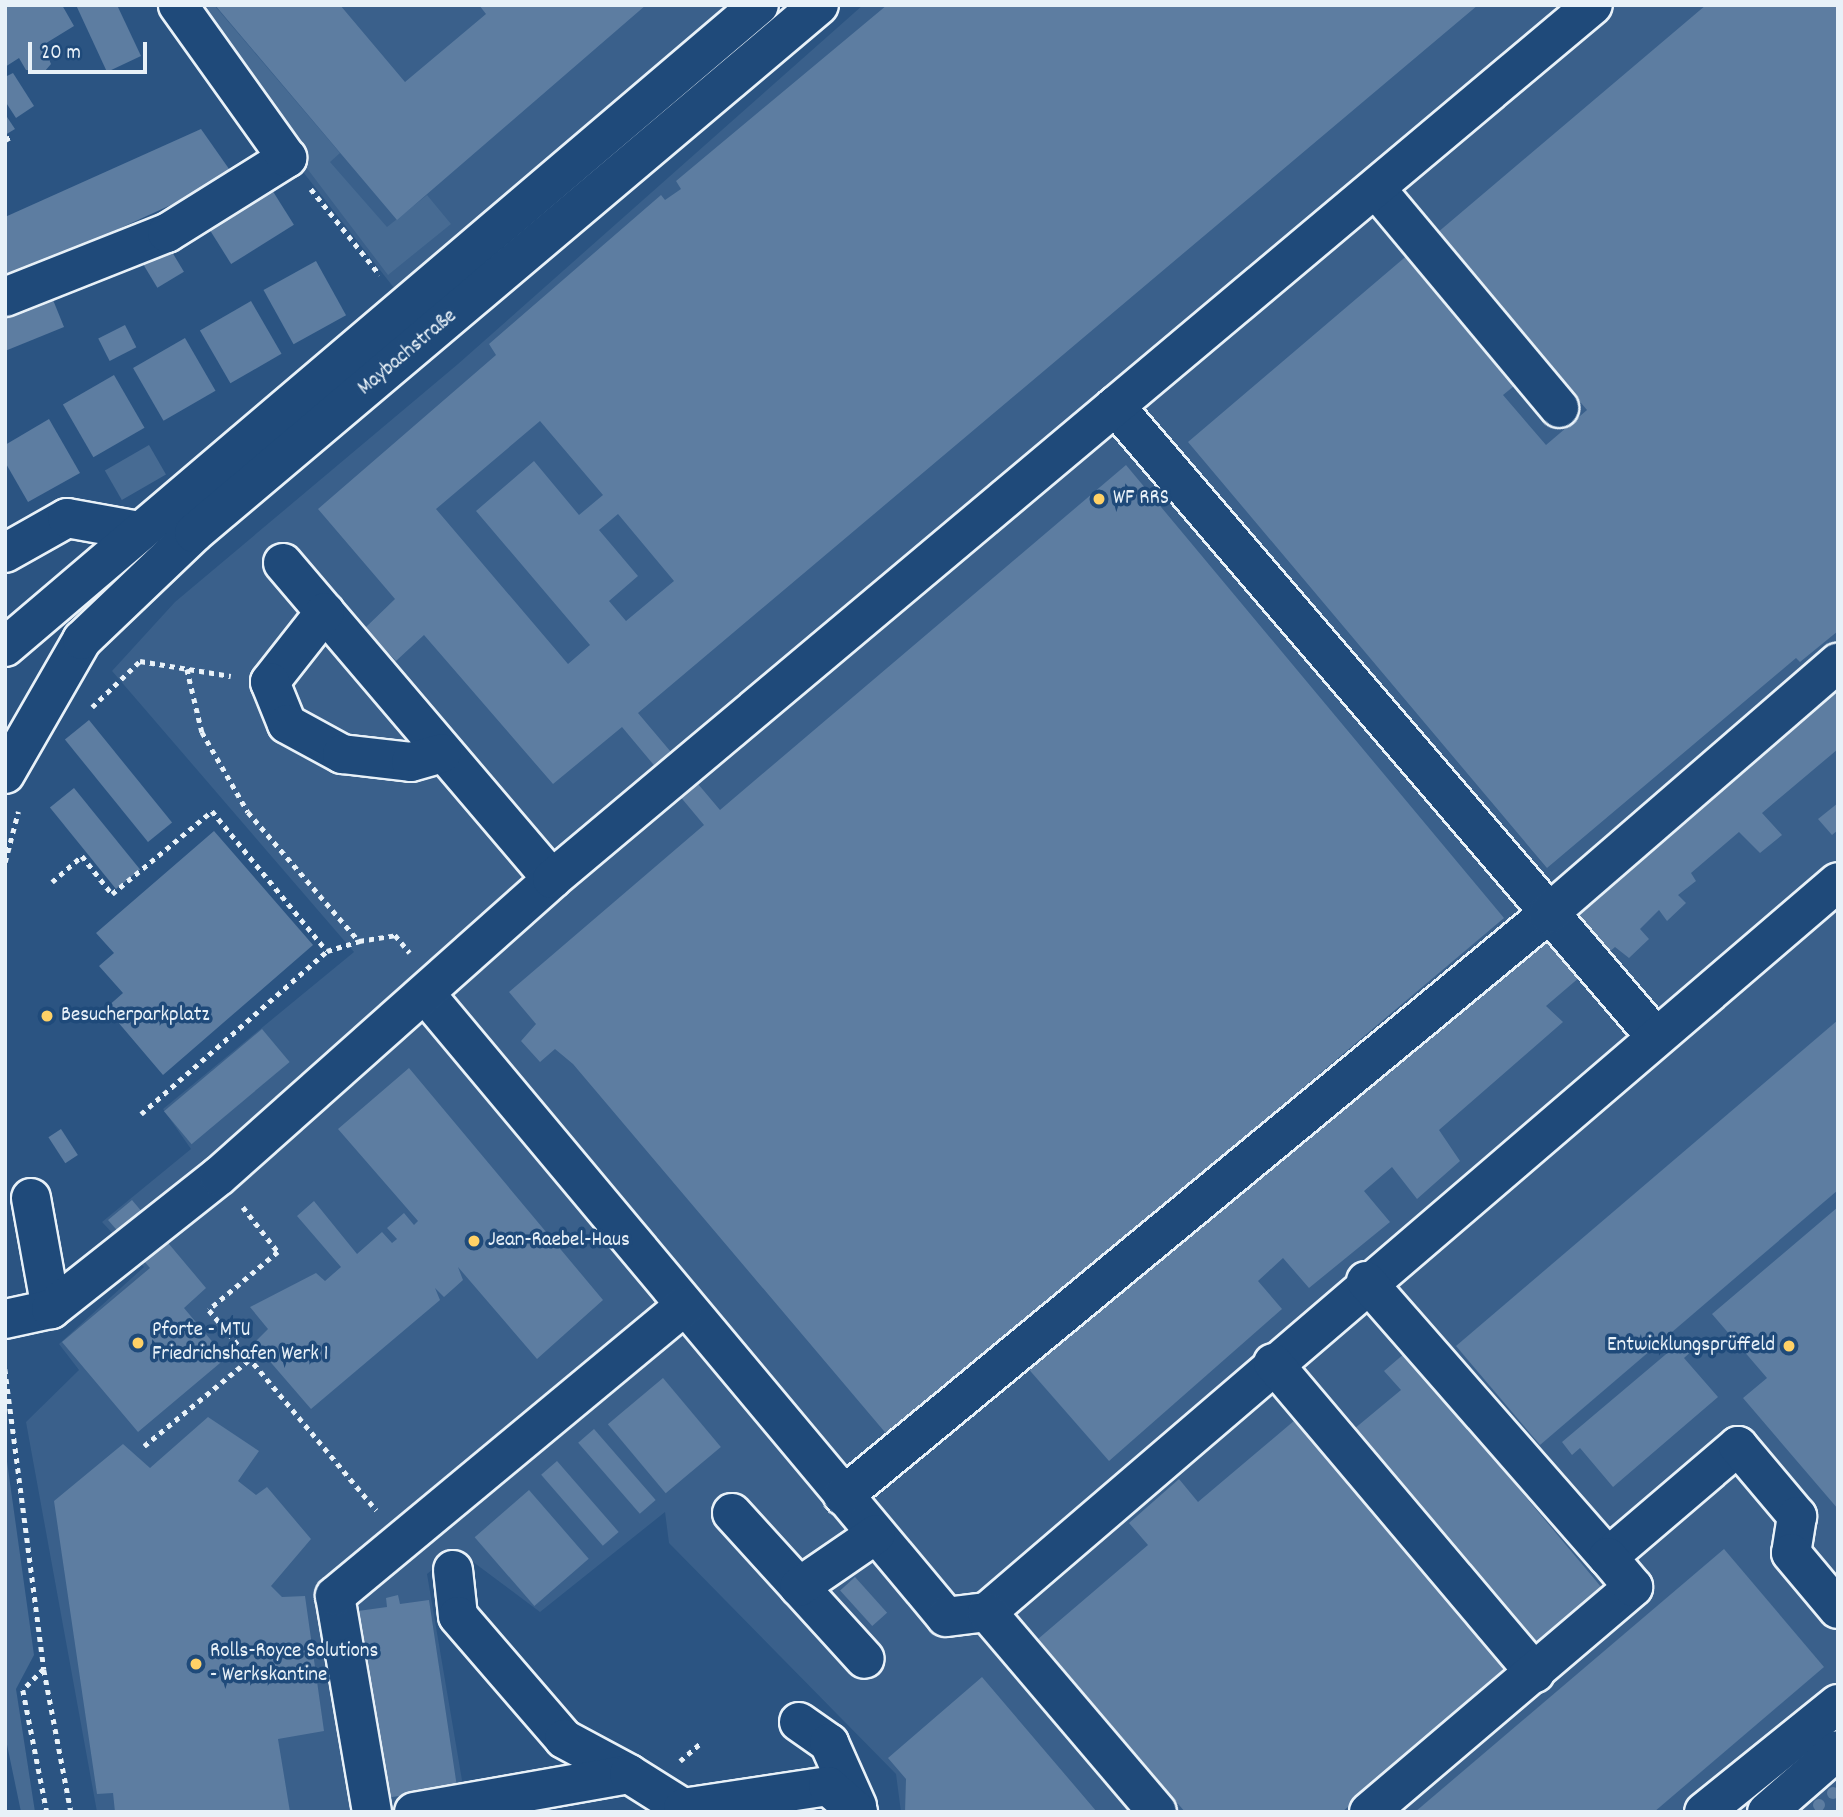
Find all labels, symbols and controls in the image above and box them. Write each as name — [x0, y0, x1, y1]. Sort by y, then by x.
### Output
scale bar — [32, 28, 150, 72]
text: 20 m — [41, 39, 81, 69]
street label: Maybachstraße — [354, 304, 462, 402]
place label: WF RRS — [1113, 486, 1169, 512]
marker: WF RRS — [1091, 491, 1107, 507]
place label: Besucherparkplatz — [61, 1003, 209, 1029]
marker: Besucherparkplatz — [39, 1008, 55, 1024]
place label: Jean-Raebel-Haus — [488, 1228, 630, 1254]
marker: Jean-Raebel-Haus — [466, 1233, 482, 1249]
place label: Pforte - MTU Friedrichshafen Werk 1 — [152, 1318, 328, 1368]
place label: Entwicklungsprüffeld — [1607, 1333, 1775, 1359]
marker: Pforte - MTU Friedrichshafen Werk 1 — [130, 1335, 146, 1351]
marker: Entwicklungsprüffeld — [1781, 1338, 1797, 1354]
place label: Rolls-Royce Solutions - Werkskantine — [210, 1639, 378, 1689]
marker: Rolls-Royce Solutions - Werkskantine — [188, 1656, 204, 1672]

